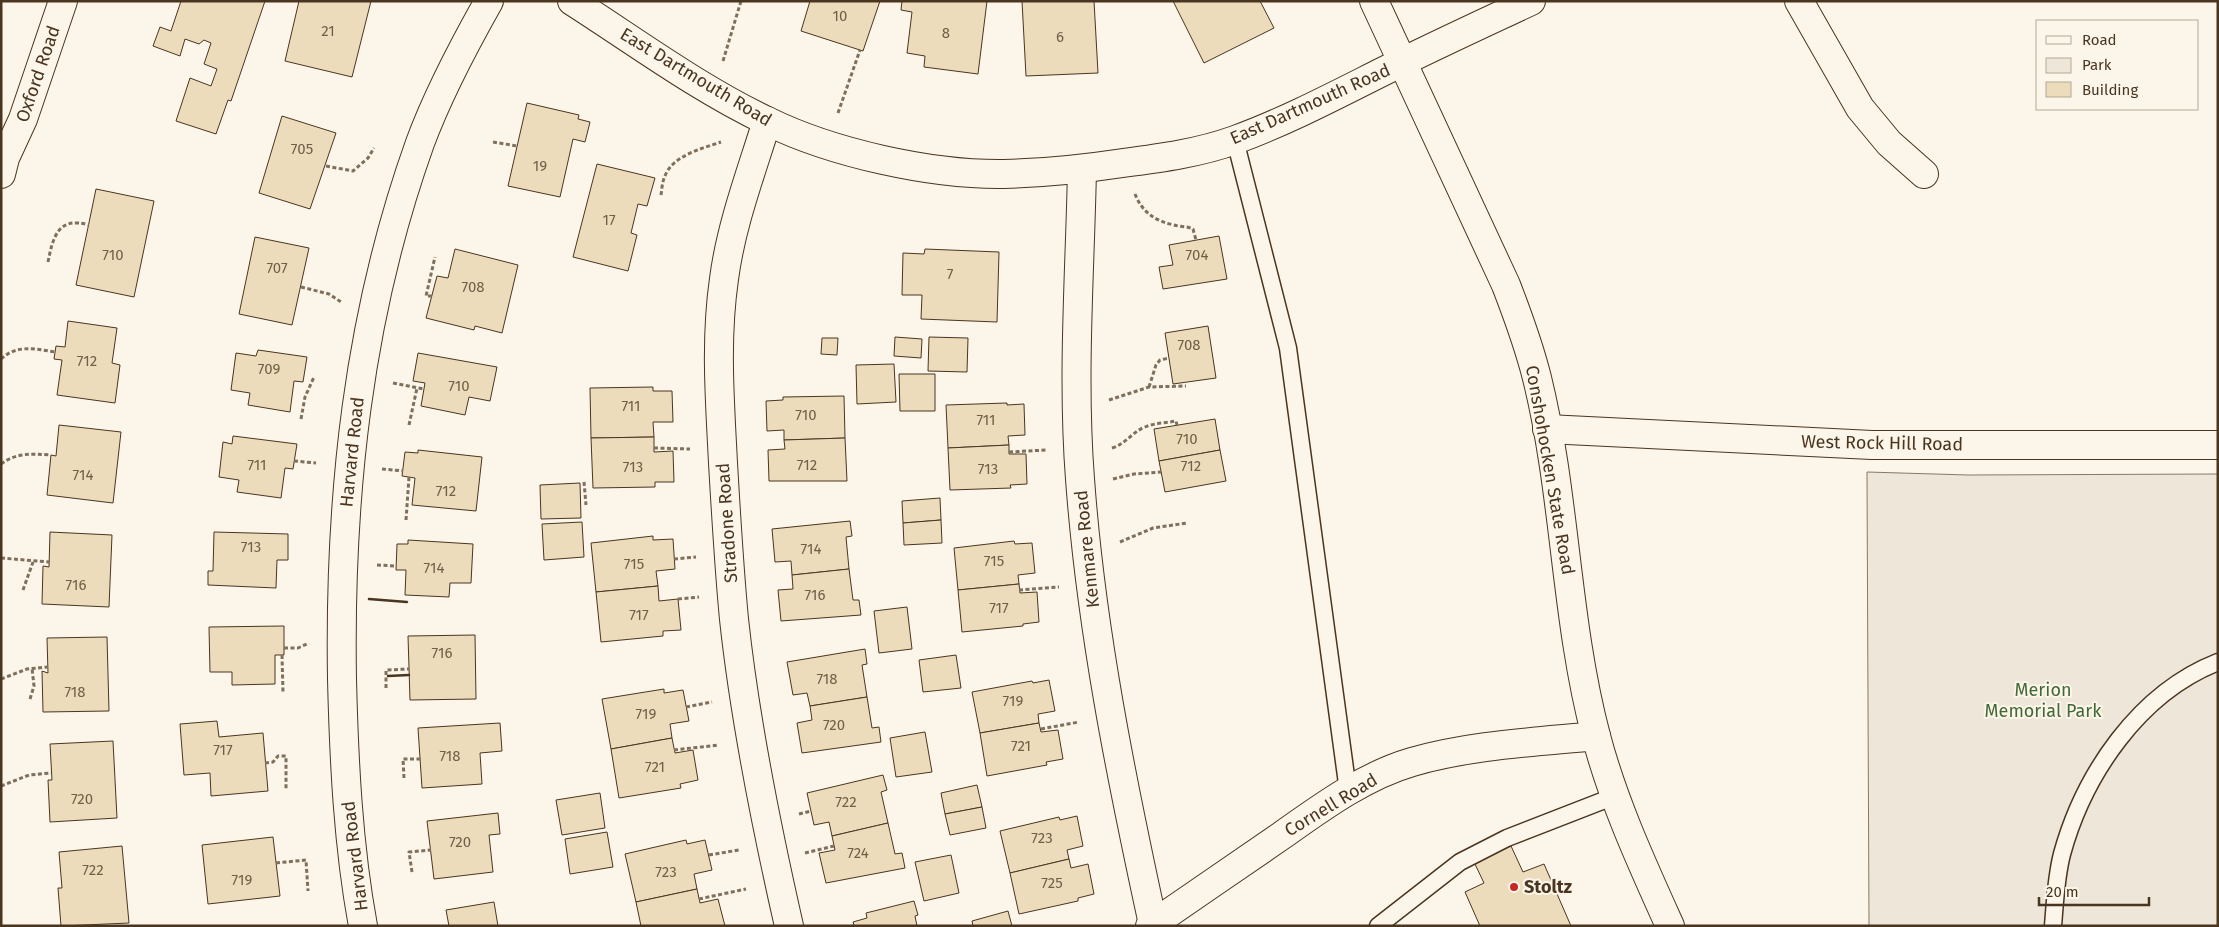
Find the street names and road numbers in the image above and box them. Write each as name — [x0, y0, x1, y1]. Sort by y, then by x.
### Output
street label: Oxford Road — [11, 23, 65, 125]
street label: East Dartmouth Road — [616, 23, 776, 131]
street label: East Dartmouth Road — [1226, 59, 1394, 149]
street label: Conshohocken State Road — [1521, 364, 1579, 576]
street label: Harvard Road — [335, 396, 369, 508]
street label: West Rock Hill Road — [1801, 431, 1963, 455]
street label: Stradone Road — [712, 462, 742, 584]
street label: Kenmare Road — [1070, 489, 1104, 609]
street label: Cornell Road — [1281, 769, 1381, 841]
street label: Harvard Road — [337, 800, 373, 912]

